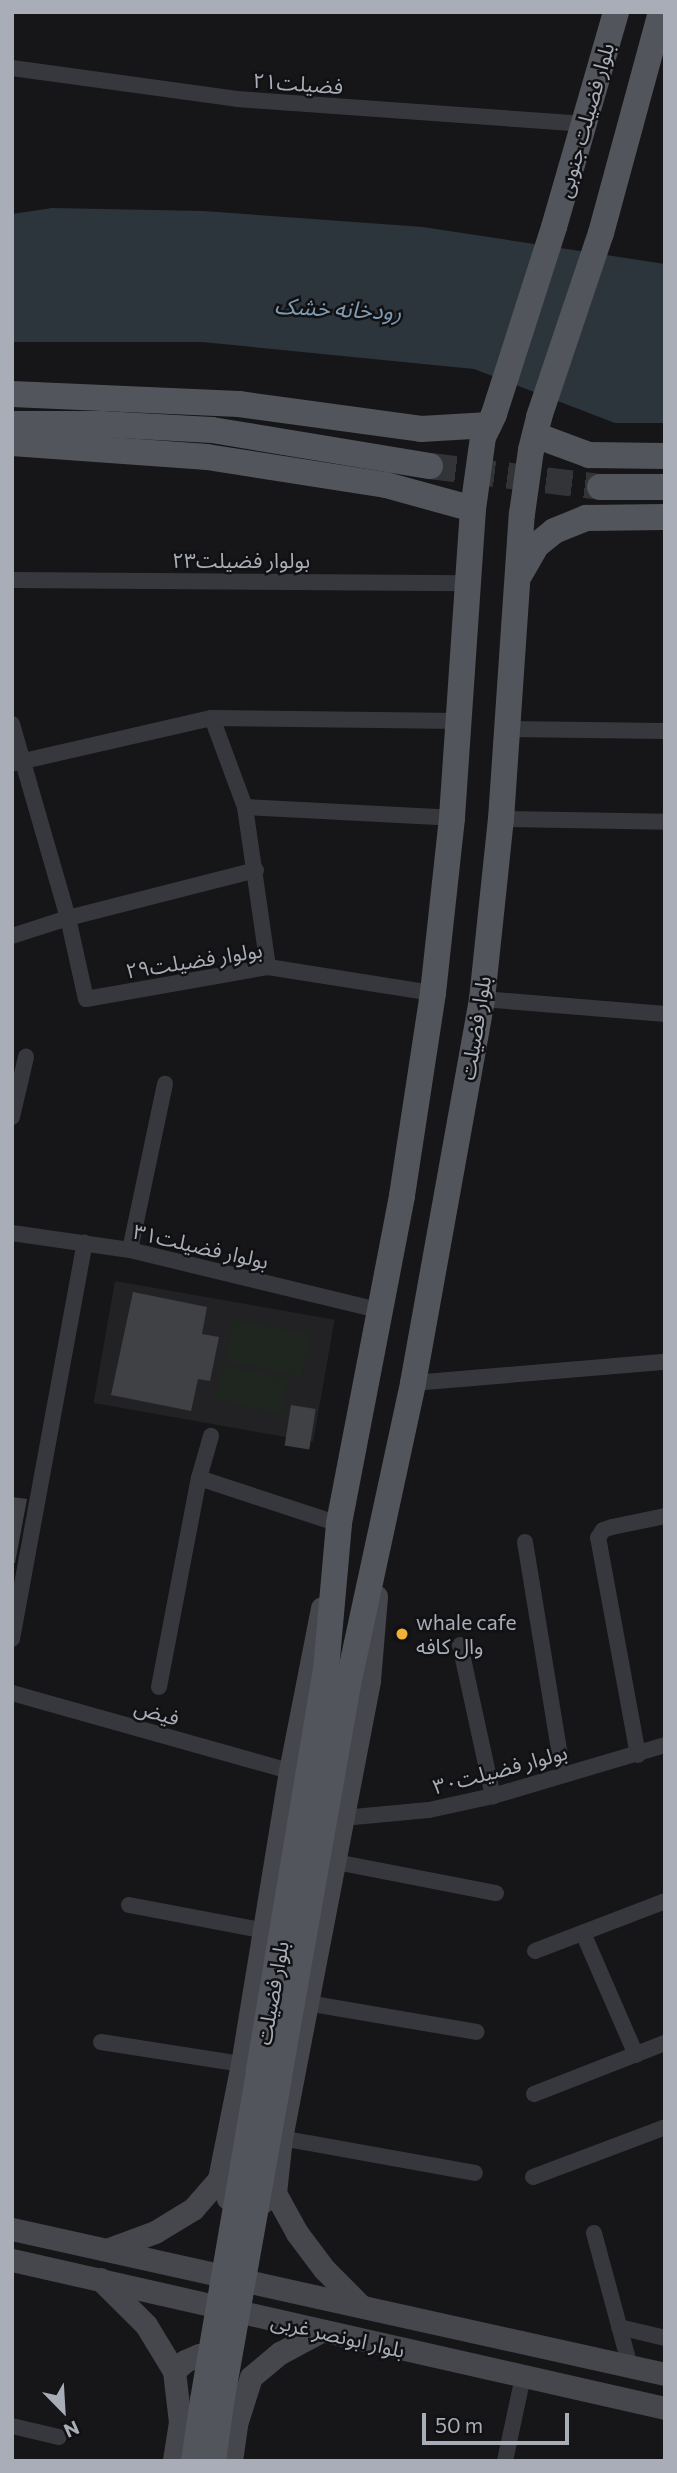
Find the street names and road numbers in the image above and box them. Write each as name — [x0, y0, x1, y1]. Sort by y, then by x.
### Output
street label: بلوار فضیلت جنوبی — [551, 40, 619, 200]
street label: فضیلت۲۱ — [252, 67, 344, 99]
street label: بولوار فضیلت۲۳ — [172, 547, 310, 573]
street label: بولوار فضیلت۲۹ — [124, 937, 264, 983]
street label: بلوار فضیلت — [454, 974, 496, 1082]
street label: بولوار فضیلت۳۱ — [131, 1218, 271, 1274]
street label: فیض — [132, 1694, 182, 1730]
street label: بولوار فضیلت۳۰ — [430, 1739, 570, 1799]
street label: بلوار فضیلت — [250, 1939, 294, 2047]
street label: بلوار ابونصر غربی — [269, 2307, 407, 2363]

